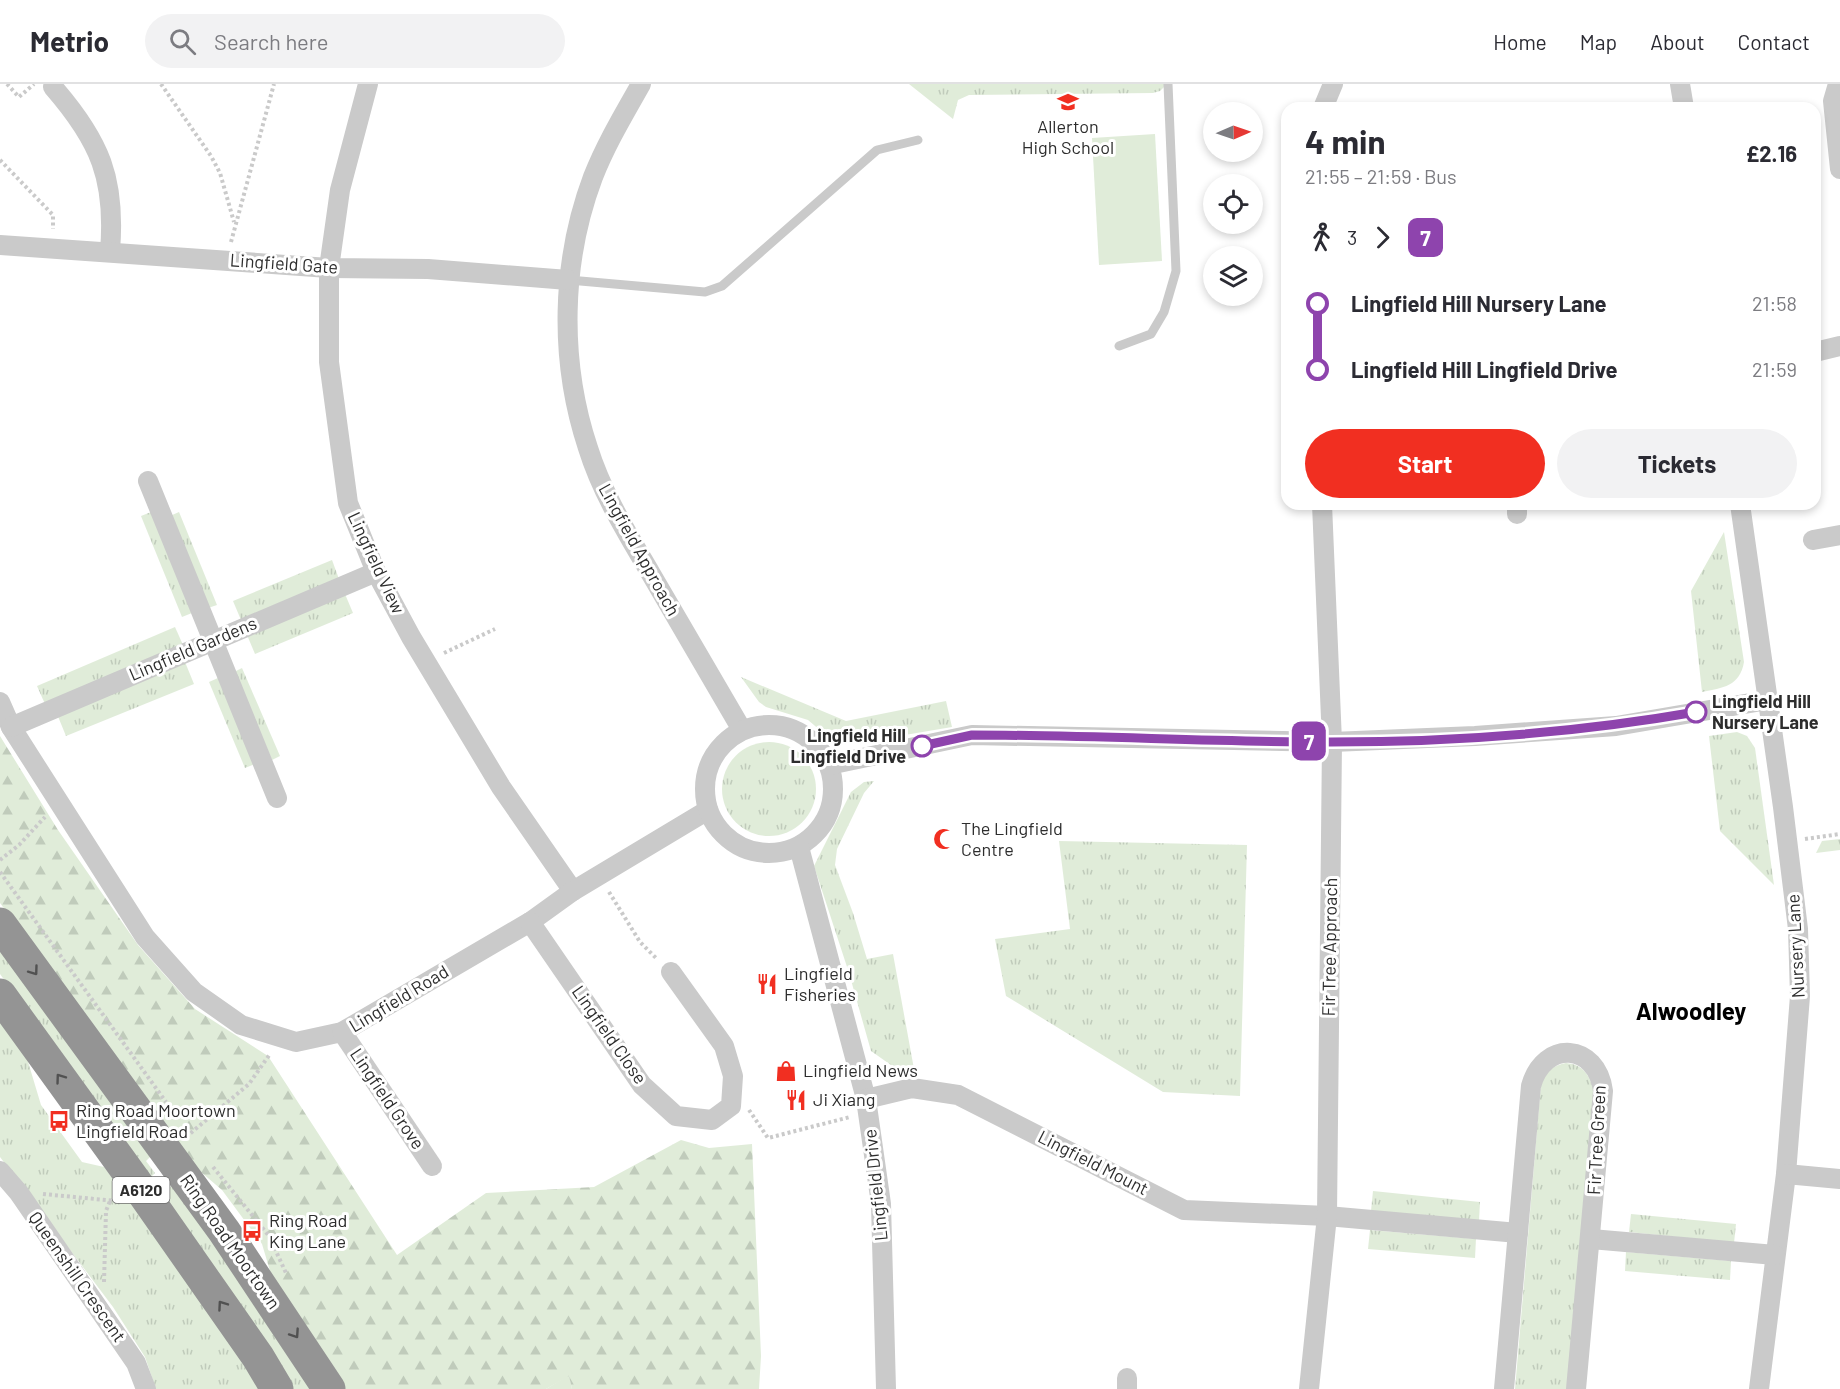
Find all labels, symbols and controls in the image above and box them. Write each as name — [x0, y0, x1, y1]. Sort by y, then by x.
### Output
search box — [145, 14, 565, 68]
text: Metrio — [30, 24, 109, 58]
icon: search — [166, 25, 199, 58]
text: Search here — [214, 28, 328, 54]
text: Home — [1493, 29, 1547, 54]
text: Map — [1580, 29, 1617, 54]
text: About — [1650, 29, 1705, 54]
text: Contact — [1738, 29, 1810, 54]
school or university icon: Allerton High School — [1056, 90, 1080, 114]
north arrow — [1203, 102, 1263, 162]
map controls — [1203, 102, 1263, 306]
place label: Allerton High School — [1022, 115, 1114, 158]
text: 4 min — [1305, 121, 1386, 161]
text: £2.16 — [1746, 140, 1797, 166]
text: 21:55 – 21:59 · Bus — [1305, 164, 1457, 188]
button: locate — [1203, 174, 1263, 234]
icon: walk — [1305, 221, 1338, 254]
icon: forward — [1366, 221, 1399, 254]
text: 3 — [1347, 225, 1357, 249]
text: 7 — [1420, 225, 1431, 250]
button: layers — [1203, 246, 1263, 306]
street label: Lingfield Gate — [229, 248, 339, 278]
text: Lingfield Hill Nursery Lane — [1351, 290, 1607, 316]
text: 21:58 — [1752, 291, 1797, 315]
text: Lingfield Hill Lingfield Drive — [1351, 356, 1618, 382]
text: 21:59 — [1752, 357, 1797, 381]
button: Start — [1305, 429, 1545, 498]
button: Tickets — [1557, 429, 1797, 498]
street label: Lingfield Approach — [594, 480, 685, 619]
street label: Lingfield View — [344, 508, 410, 617]
street label: Lingfield Gardens — [125, 611, 260, 685]
place label: Lingfield Hill Nursery Lane — [1712, 690, 1819, 733]
marker: Lingfield Hill Nursery Lane — [1685, 701, 1707, 723]
line badge: 7 — [1290, 722, 1328, 760]
place label: Lingfield Hill Lingfield Drive — [791, 724, 906, 767]
text: 7 — [1304, 729, 1314, 754]
marker: Lingfield Hill Lingfield Drive — [911, 735, 933, 757]
place label: The Lingfield Centre — [961, 817, 1063, 860]
mosque icon: The Lingfield Centre — [932, 827, 956, 851]
street label: Fir Tree Approach — [1317, 877, 1341, 1017]
street label: Nursery Lane — [1781, 893, 1809, 999]
street label: Lingfield Road — [345, 960, 452, 1036]
place label: Lingfield Fisheries — [784, 962, 856, 1005]
one-way arrow — [27, 965, 38, 976]
restaurant icon: Lingfield Fisheries — [755, 972, 779, 996]
street label: Lingfield Close — [568, 981, 652, 1088]
district label: Alwoodley — [1636, 996, 1746, 1025]
street label: Lingfield Grove — [346, 1044, 430, 1153]
shop icon: Lingfield News — [774, 1059, 798, 1083]
place label: Lingfield News — [803, 1059, 918, 1081]
one-way arrow — [56, 1073, 67, 1084]
street label: Fir Tree Green — [1582, 1085, 1610, 1195]
restaurant icon: Ji Xiang — [784, 1088, 808, 1112]
place label: Ji Xiang — [813, 1088, 875, 1110]
place label: Ring Road Moortown Lingfield Road — [76, 1099, 236, 1142]
bus stop icon: Ring Road Moortown Lingfield Road — [47, 1109, 71, 1133]
street label: Lingfield Mount — [1035, 1125, 1152, 1199]
street label: Lingfield Drive — [858, 1128, 892, 1242]
street label: Ring Road Moortown — [176, 1170, 286, 1313]
road number: A6120 — [112, 1177, 170, 1203]
street label: Queenshill Crescent — [25, 1207, 131, 1346]
place label: Ring Road King Lane — [269, 1209, 347, 1252]
bus stop icon: Ring Road King Lane — [240, 1219, 264, 1243]
one-way arrow — [218, 1301, 229, 1312]
one-way arrow — [288, 1328, 299, 1339]

